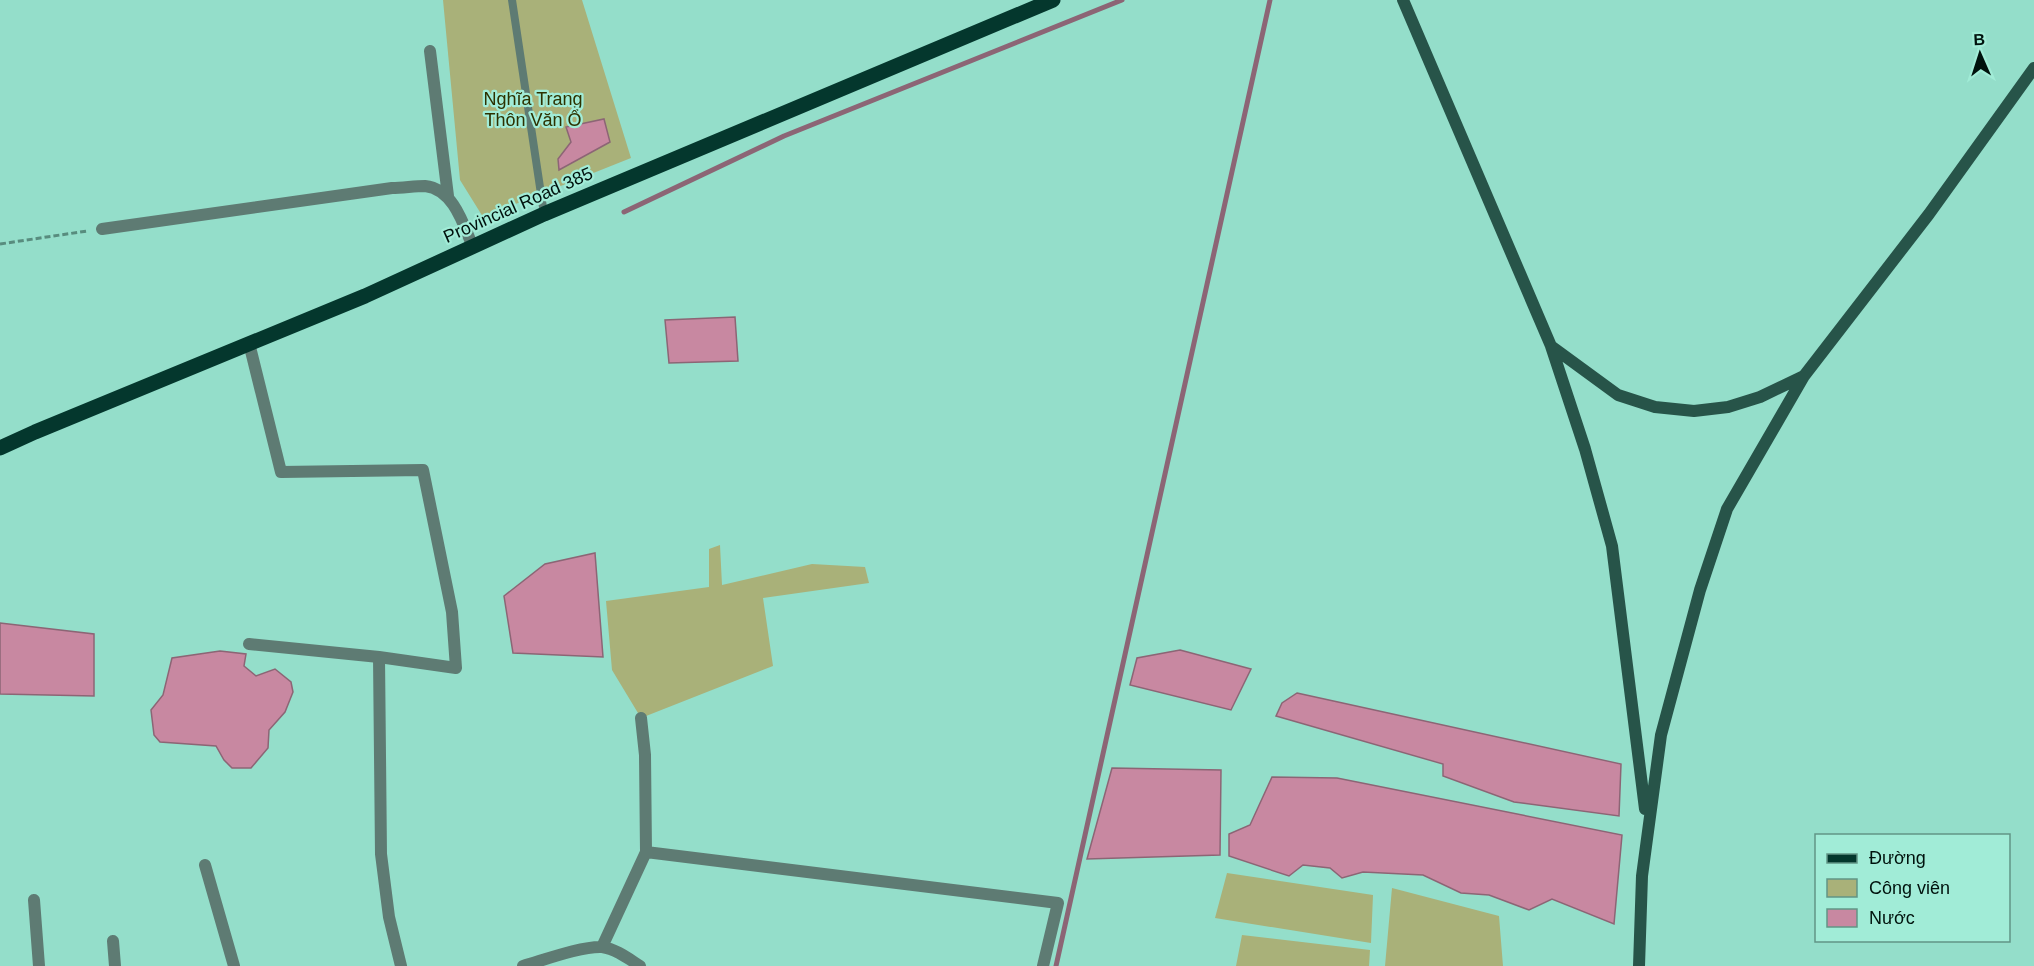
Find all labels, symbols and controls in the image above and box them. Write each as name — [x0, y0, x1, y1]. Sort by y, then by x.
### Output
north arrow — [1950, 24, 2010, 84]
text: B — [1973, 31, 1985, 48]
park label: Nghĩa Trang Thôn Văn Ổ — [483, 89, 583, 130]
street label: Provincial Road 385 — [440, 163, 596, 247]
legend — [1815, 834, 2010, 942]
text: Đường — [1869, 848, 1926, 868]
text: Công viên — [1869, 878, 1950, 898]
text: Nước — [1869, 908, 1915, 928]

